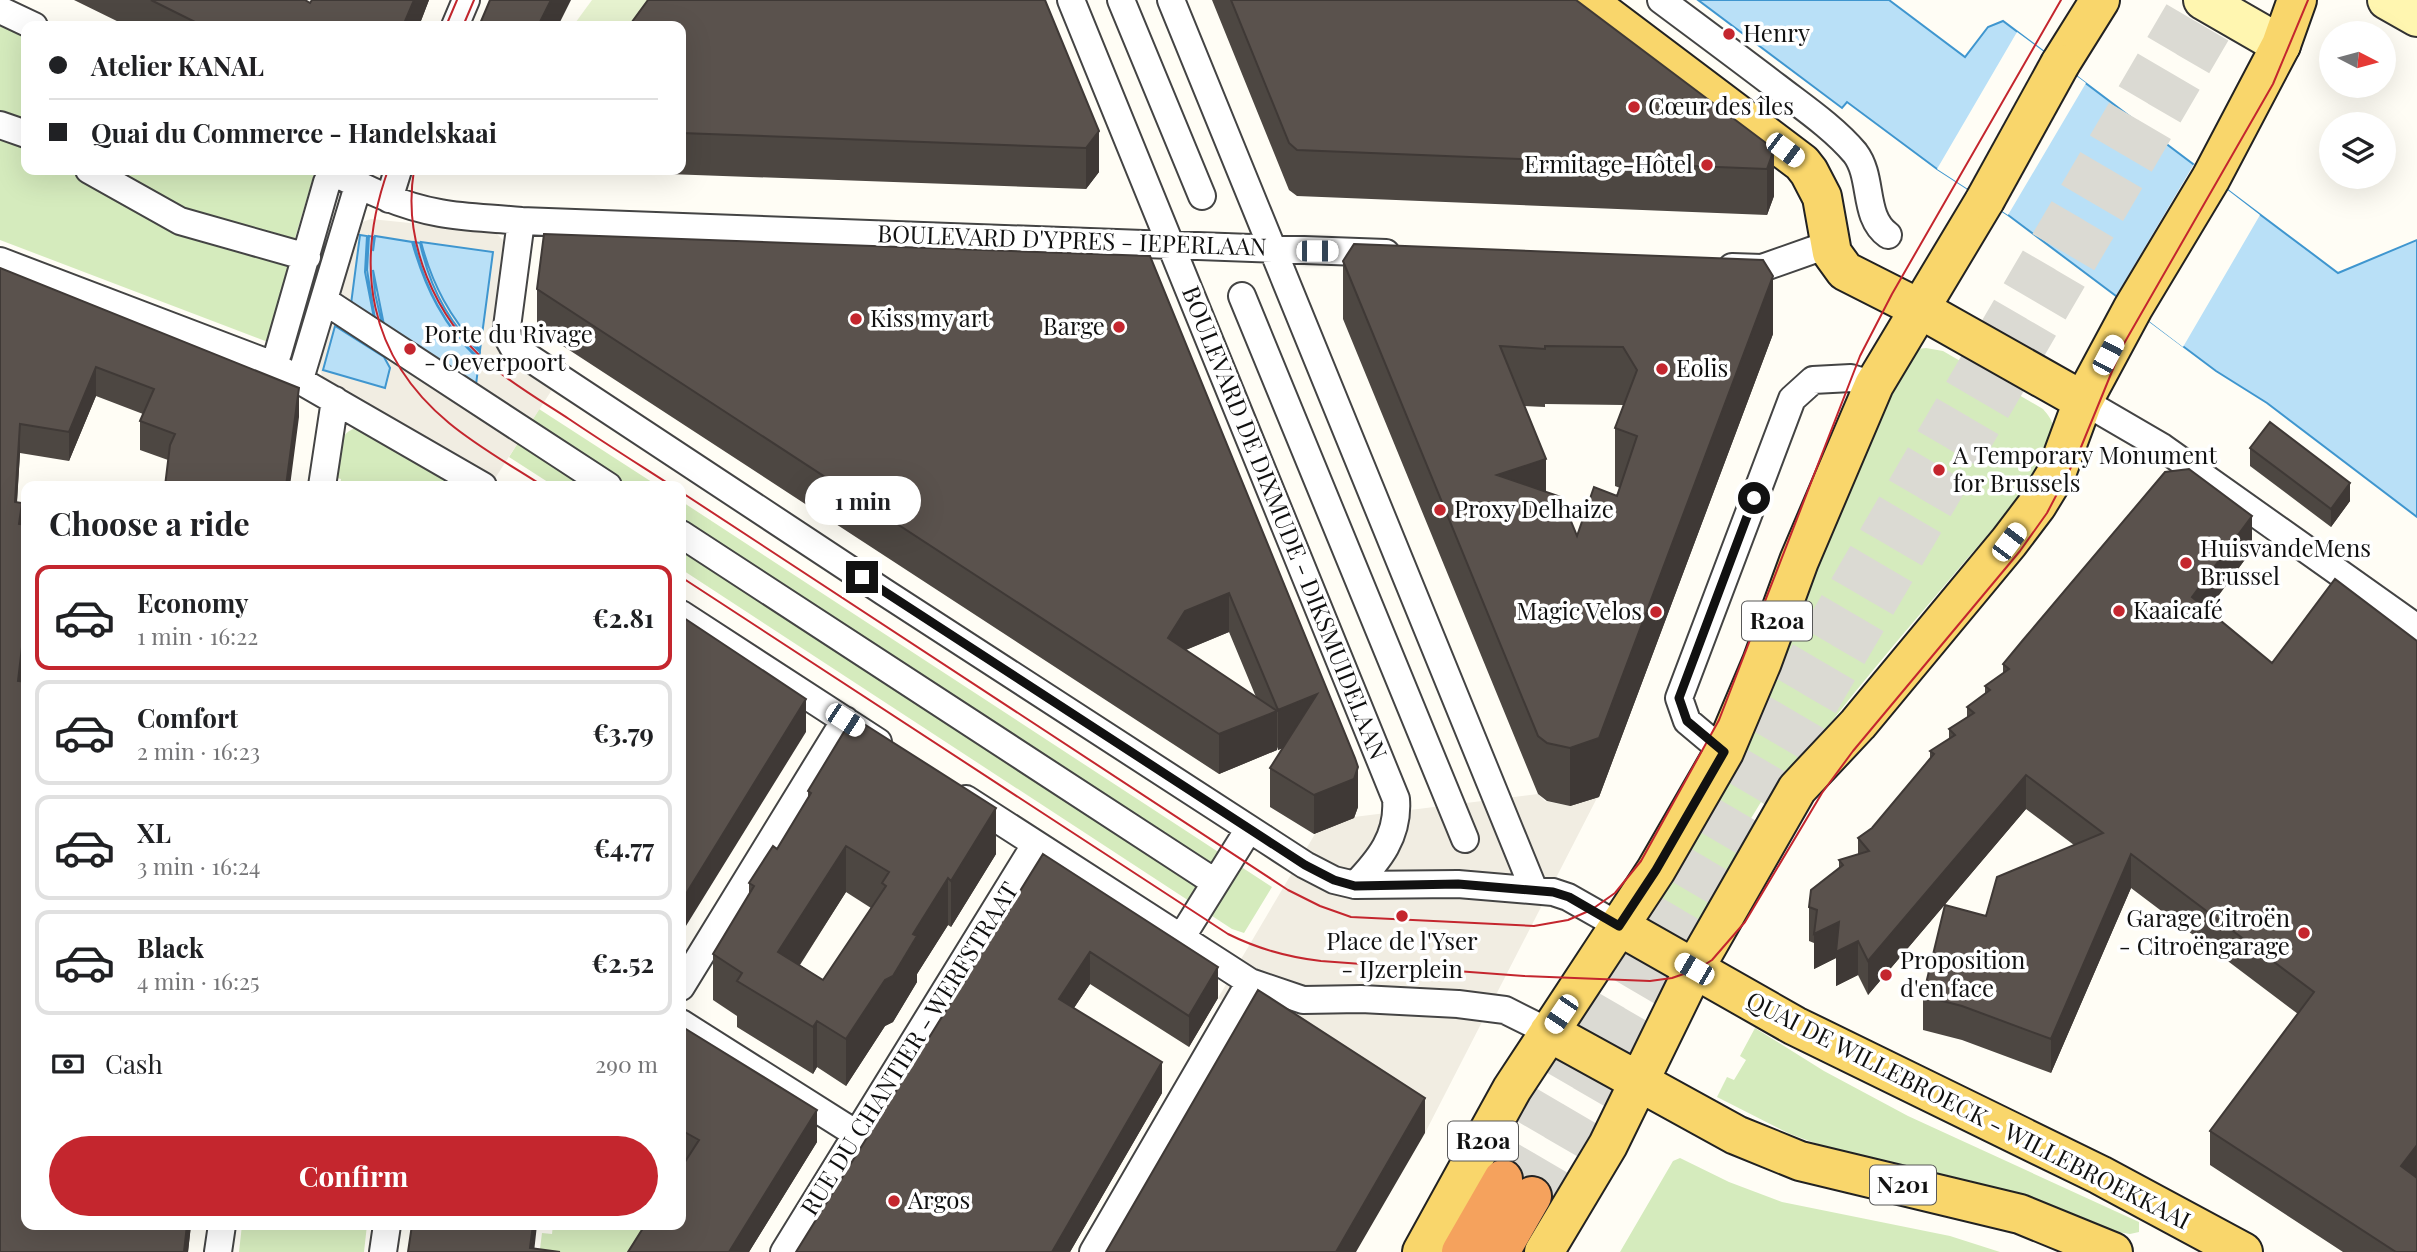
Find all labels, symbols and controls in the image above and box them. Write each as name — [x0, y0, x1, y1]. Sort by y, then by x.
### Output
place label: Henry — [1743, 16, 1810, 48]
north arrow — [2319, 21, 2396, 98]
map controls — [2319, 21, 2396, 189]
marker: Henry — [1721, 26, 1737, 42]
text: Atelier KANAL — [91, 48, 264, 83]
place label: Cœur des îles — [1648, 89, 1794, 121]
marker: Cœur des îles — [1626, 99, 1642, 115]
button: layers — [2319, 112, 2396, 189]
text: Quai du Commerce - Handelskaai — [91, 115, 497, 150]
car — [1762, 129, 1809, 171]
place label: Ermitage-Hôtel — [1524, 147, 1693, 179]
marker: Ermitage-Hôtel — [1699, 157, 1715, 173]
street label: BOULEVARD D'YPRES - IEPERLAAN — [877, 216, 1267, 262]
car — [1297, 241, 1339, 262]
street label: BOULEVARD DE DIXMUDE - DIKSMUIDELAAN — [1176, 281, 1396, 764]
place label: Kiss my art — [870, 301, 990, 333]
place label: Barge — [1043, 309, 1105, 341]
marker: Kiss my art — [848, 311, 864, 327]
place label: Porte du Rivage - Oeverpoort — [424, 317, 593, 377]
marker: Barge — [1111, 319, 1127, 335]
car — [2089, 332, 2128, 378]
marker: Porte du Rivage - Oeverpoort — [402, 341, 418, 357]
place label: Eolis — [1676, 351, 1728, 383]
marker: Eolis — [1654, 361, 1670, 377]
place label: A Temporary Monument for Brussels — [1952, 438, 2217, 498]
marker: A Temporary Monument for Brussels — [1931, 462, 1947, 478]
callout: 1 min — [804, 476, 920, 524]
route start — [1738, 482, 1770, 514]
text: 1 min — [835, 485, 891, 516]
place label: Proxy Delhaize — [1454, 492, 1614, 524]
text: Choose a ride — [49, 501, 250, 544]
marker: Proxy Delhaize — [1432, 502, 1448, 518]
car — [1988, 519, 2031, 565]
place label: HuisvandeMens Brussel — [2200, 531, 2371, 591]
marker: HuisvandeMens Brussel — [2178, 555, 2194, 571]
route end — [846, 561, 878, 593]
text: Economy — [137, 585, 248, 620]
icon: car — [53, 586, 116, 649]
place label: Kaaicafé — [2133, 593, 2223, 625]
place label: Magic Velos — [1516, 594, 1642, 626]
text: €2.81 — [592, 600, 654, 635]
road number: R20a — [1742, 601, 1812, 640]
marker: Kaaicafé — [2111, 603, 2127, 619]
marker: Magic Velos — [1648, 604, 1664, 620]
text: 1 min · 16:22 — [137, 620, 258, 651]
text: Comfort — [137, 700, 238, 735]
car — [822, 700, 869, 740]
icon: car — [53, 701, 116, 764]
text: €3.79 — [592, 715, 654, 750]
text: 2 min · 16:23 — [137, 735, 260, 766]
text: XL — [137, 815, 171, 850]
icon: car — [53, 816, 116, 879]
text: €4.77 — [593, 830, 654, 865]
text: 3 min · 16:24 — [137, 850, 260, 881]
street label: RUE DU CHANTIER - WERFSTRAAT — [792, 875, 1024, 1221]
place label: Garage Citroën - Citroëngarage — [2119, 901, 2290, 961]
marker: Place de l'Yser - IJzerplein — [1394, 908, 1410, 924]
place label: Place de l'Yser - IJzerplein — [1326, 924, 1478, 984]
marker: Garage Citroën - Citroëngarage — [2296, 925, 2312, 941]
text: Black — [137, 930, 204, 965]
icon: car — [53, 931, 116, 994]
place label: Proposition d'en face — [1900, 943, 2025, 1003]
text: €2.52 — [592, 945, 654, 980]
car — [1671, 949, 1718, 989]
text: 4 min · 16:25 — [137, 965, 260, 996]
marker: Proposition d'en face — [1878, 967, 1894, 983]
street label: QUAI DE WILLEBROECK - WILLEBROEKKAAI — [1741, 983, 2196, 1236]
car — [1541, 991, 1582, 1037]
icon: cash — [49, 1045, 87, 1083]
text: Cash — [105, 1046, 163, 1081]
text: 290 m — [595, 1048, 658, 1079]
road number: R20a — [1448, 1122, 1518, 1160]
button: Confirm — [49, 1136, 658, 1216]
road number: N201 — [1870, 1166, 1936, 1204]
place label: Argos — [907, 1183, 970, 1215]
marker: Argos — [886, 1193, 902, 1209]

